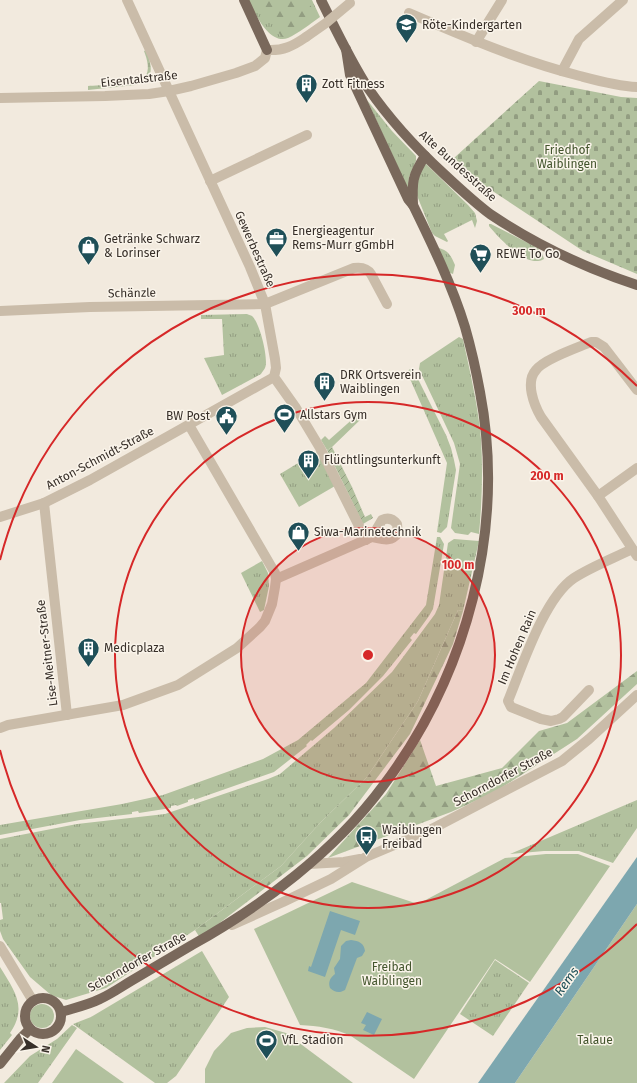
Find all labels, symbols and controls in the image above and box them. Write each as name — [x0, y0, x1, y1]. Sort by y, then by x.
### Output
school or university icon: Röte-Kindergarten — [394, 12, 420, 45]
place label: Röte-Kindergarten — [422, 18, 522, 32]
street label: Eisentalstraße — [100, 68, 178, 90]
building icon: Zott Fitness — [293, 71, 319, 104]
place label: Zott Fitness — [322, 77, 385, 91]
street label: Alte Bundesstraße — [416, 128, 500, 204]
park label: Friedhof Waiblingen — [537, 143, 597, 171]
street label: Gewerbestraße — [232, 209, 278, 289]
place label: Energieagentur Rems-Murr gGmbH — [292, 224, 394, 252]
office icon: Energieagentur Rems-Murr gGmbH — [263, 225, 289, 258]
place label: Getränke Schwarz & Lorinser — [104, 232, 200, 260]
shop icon: Getränke Schwarz & Lorinser — [76, 233, 102, 266]
supermarket icon: REWE To Go — [468, 241, 494, 274]
place label: REWE To Go — [496, 247, 560, 261]
street label: Schänzle — [108, 286, 156, 300]
text: 300 m — [511, 304, 546, 318]
place label: DRK Ortsverein Waiblingen — [340, 368, 422, 396]
building icon: DRK Ortsverein Waiblingen — [312, 369, 338, 402]
sports icon: Allstars Gym — [272, 402, 298, 435]
public building icon: BW Post — [213, 403, 239, 436]
place label: Allstars Gym — [300, 408, 367, 422]
place label: BW Post — [166, 409, 211, 423]
street label: Anton-Schmidt-Straße — [44, 424, 156, 492]
building icon: Flüchtlingsunterkunft — [295, 447, 321, 480]
place label: Flüchtlingsunterkunft — [324, 453, 441, 467]
text: 200 m — [530, 469, 564, 483]
shop icon: Siwa-Marinetechnik — [285, 519, 311, 552]
place label: Siwa-Marinetechnik — [314, 525, 422, 539]
text: 100 m — [442, 558, 474, 572]
street label: Lise-Meitner-Straße — [34, 599, 60, 707]
street label: Im Hohen Rain — [495, 607, 539, 687]
building icon: Medicplaza — [76, 635, 102, 668]
place label: Medicplaza — [104, 641, 165, 655]
centre of rings — [361, 648, 375, 662]
street label: Schorndorfer Straße — [451, 745, 555, 809]
place label: Waiblingen Freibad — [382, 823, 442, 851]
bus stop icon: Waiblingen Freibad — [353, 824, 379, 857]
street label: Schorndorfer Straße — [85, 929, 189, 995]
park label: Freibad Waiblingen — [362, 960, 422, 988]
water label: Rems — [551, 964, 582, 998]
north arrow — [16, 1027, 56, 1067]
sports icon: VfL Stadion — [253, 1027, 279, 1060]
place label: VfL Stadion — [282, 1033, 344, 1047]
park label: Talaue — [577, 1033, 613, 1047]
text: N — [38, 1044, 52, 1054]

